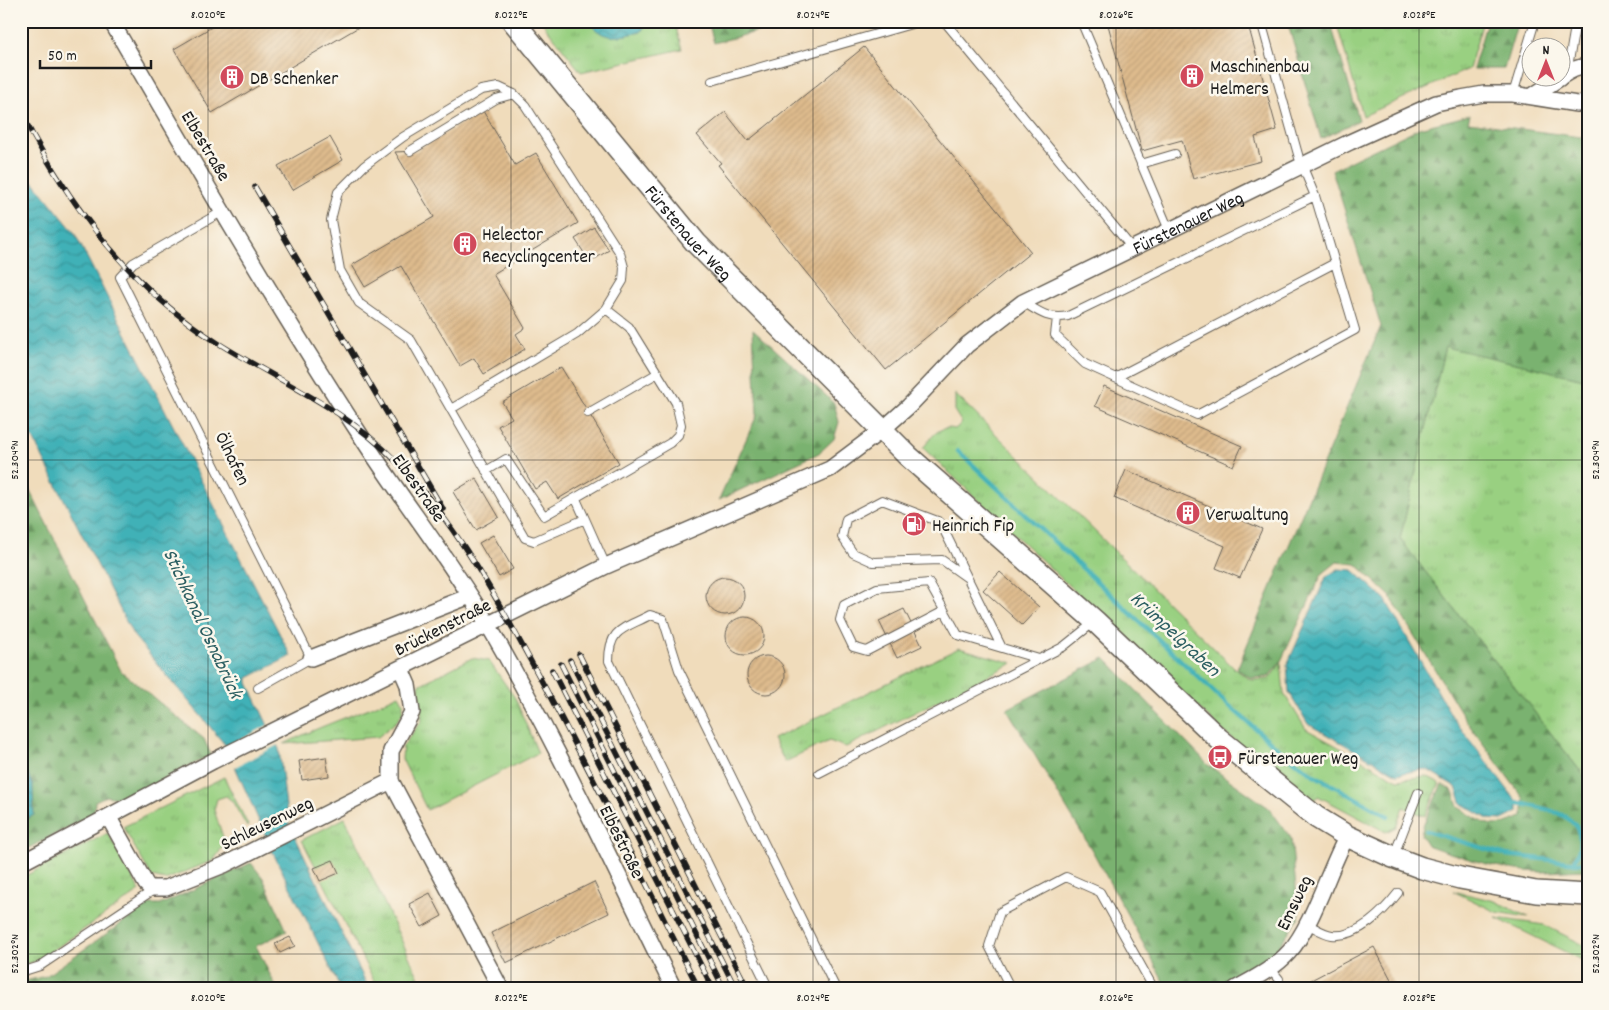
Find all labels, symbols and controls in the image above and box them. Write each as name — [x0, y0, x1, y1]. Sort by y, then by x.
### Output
text: 8.020°E — [191, 7, 226, 24]
text: 8.022°E — [494, 7, 528, 24]
text: 8.024°E — [797, 7, 830, 24]
text: 8.026°E — [1099, 7, 1133, 24]
text: 8.028°E — [1403, 7, 1436, 24]
scale bar — [40, 38, 151, 70]
north arrow — [1522, 38, 1572, 88]
text: N — [1543, 41, 1550, 61]
text: 50 m — [48, 46, 77, 68]
place label: Maschinenbau Helmers — [1210, 55, 1309, 104]
building icon: Maschinenbau Helmers — [1179, 63, 1205, 89]
building icon: DB Schenker — [219, 64, 245, 90]
place label: DB Schenker — [250, 67, 338, 94]
street label: Elbestraße — [172, 106, 236, 187]
street label: Fürstenauer Weg — [636, 180, 737, 289]
street label: Fürstenauer Weg — [1129, 186, 1249, 263]
place label: Helector Recyclingcenter — [482, 223, 595, 272]
building icon: Helector Recyclingcenter — [452, 231, 478, 257]
street label: Ölhafen — [206, 428, 255, 491]
text: 52.304°N — [7, 440, 24, 480]
text: 52.304°N — [1588, 440, 1605, 480]
street label: Elbestraße — [384, 449, 451, 529]
building icon: Verwaltung — [1175, 500, 1201, 526]
place label: Verwaltung — [1206, 503, 1289, 530]
fuel station icon: Heinrich Fip — [901, 511, 927, 537]
place label: Heinrich Fip — [932, 514, 1014, 541]
water label: Stichkanal Osnabrück — [154, 545, 249, 705]
water label: Krümpelgraben — [1123, 586, 1226, 685]
street label: Brückenstraße — [391, 593, 497, 665]
bus stop icon: Fürstenauer Weg — [1207, 744, 1233, 770]
place label: Fürstenauer Weg — [1238, 747, 1358, 774]
street label: Schleusenweg — [217, 791, 318, 859]
street label: Elbestraße — [591, 802, 649, 884]
street label: Emsweg — [1271, 871, 1321, 936]
text: 52.302°N — [7, 934, 24, 974]
text: 52.302°N — [1588, 934, 1605, 974]
text: 8.020°E — [191, 990, 226, 1007]
text: 8.022°E — [494, 990, 528, 1007]
text: 8.024°E — [797, 990, 830, 1007]
text: 8.026°E — [1099, 990, 1133, 1007]
text: 8.028°E — [1403, 990, 1436, 1007]

